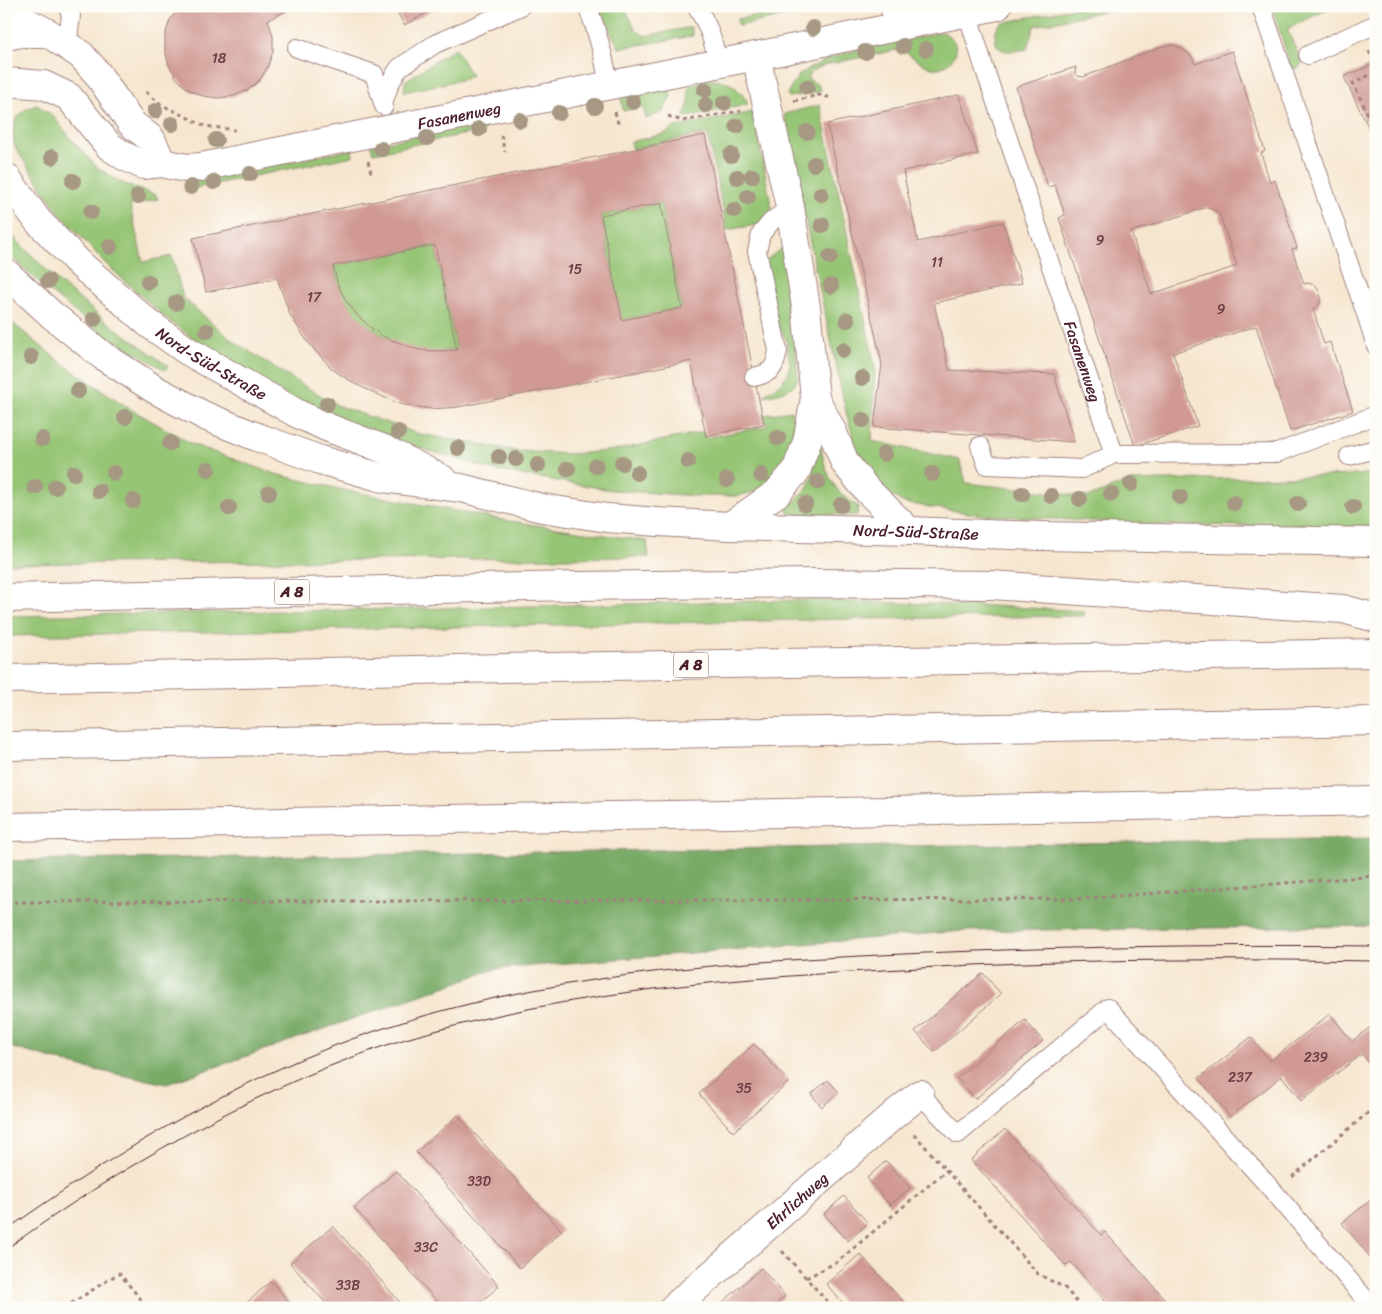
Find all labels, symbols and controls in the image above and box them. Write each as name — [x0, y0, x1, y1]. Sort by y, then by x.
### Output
house number: 18 — [212, 46, 227, 71]
street label: Fasanenweg — [415, 93, 503, 138]
house number: 9 — [1096, 228, 1105, 253]
house number: 11 — [931, 250, 943, 275]
house number: 15 — [568, 257, 583, 282]
house number: 17 — [307, 285, 322, 310]
house number: 9 — [1217, 297, 1226, 322]
street label: Fasanenweg — [1056, 317, 1110, 406]
street label: Nord-Süd-Straße — [150, 319, 273, 408]
street label: Nord-Süd-Straße — [853, 515, 979, 548]
road number: A 8 — [274, 580, 310, 604]
road number: A 8 — [674, 652, 708, 678]
house number: 239 — [1304, 1045, 1329, 1070]
house number: 237 — [1228, 1065, 1253, 1090]
house number: 35 — [736, 1076, 753, 1101]
street label: Ehrlichweg — [758, 1164, 835, 1237]
house number: 33D — [467, 1169, 491, 1194]
house number: 33C — [414, 1235, 438, 1260]
house number: 33B — [336, 1273, 360, 1298]

